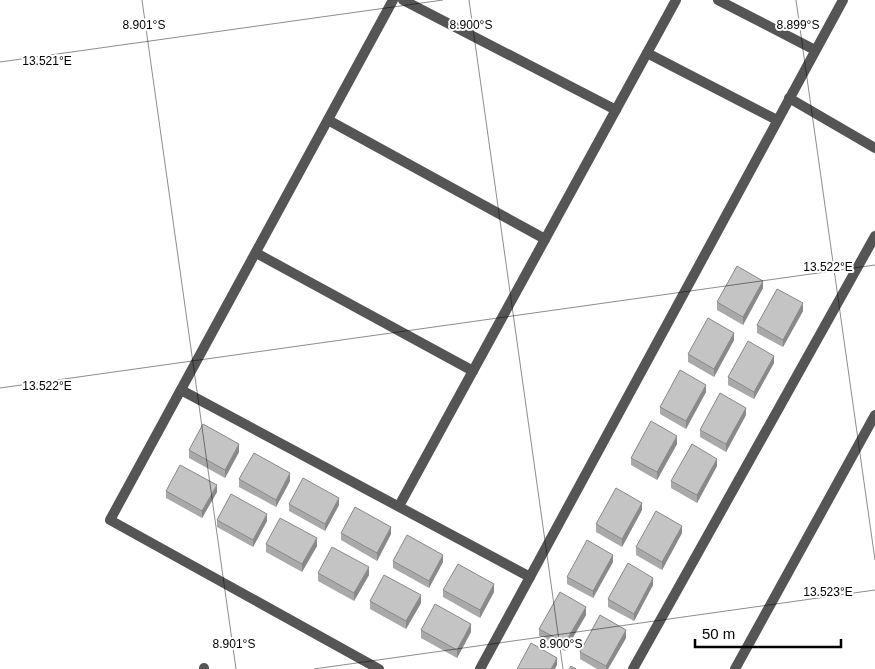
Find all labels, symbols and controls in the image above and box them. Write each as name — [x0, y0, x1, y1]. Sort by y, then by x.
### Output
text: 8.901°S — [123, 18, 165, 32]
text: 8.900°S — [450, 18, 492, 32]
text: 8.899°S — [777, 18, 819, 32]
text: 13.521°E — [22, 54, 72, 68]
text: 13.522°E — [803, 260, 853, 274]
text: 13.522°E — [22, 379, 72, 393]
text: 13.523°E — [803, 585, 853, 599]
scale bar — [695, 616, 841, 648]
text: 50 m — [702, 625, 735, 642]
text: 8.901°S — [213, 637, 255, 651]
text: 8.900°S — [540, 637, 582, 651]

